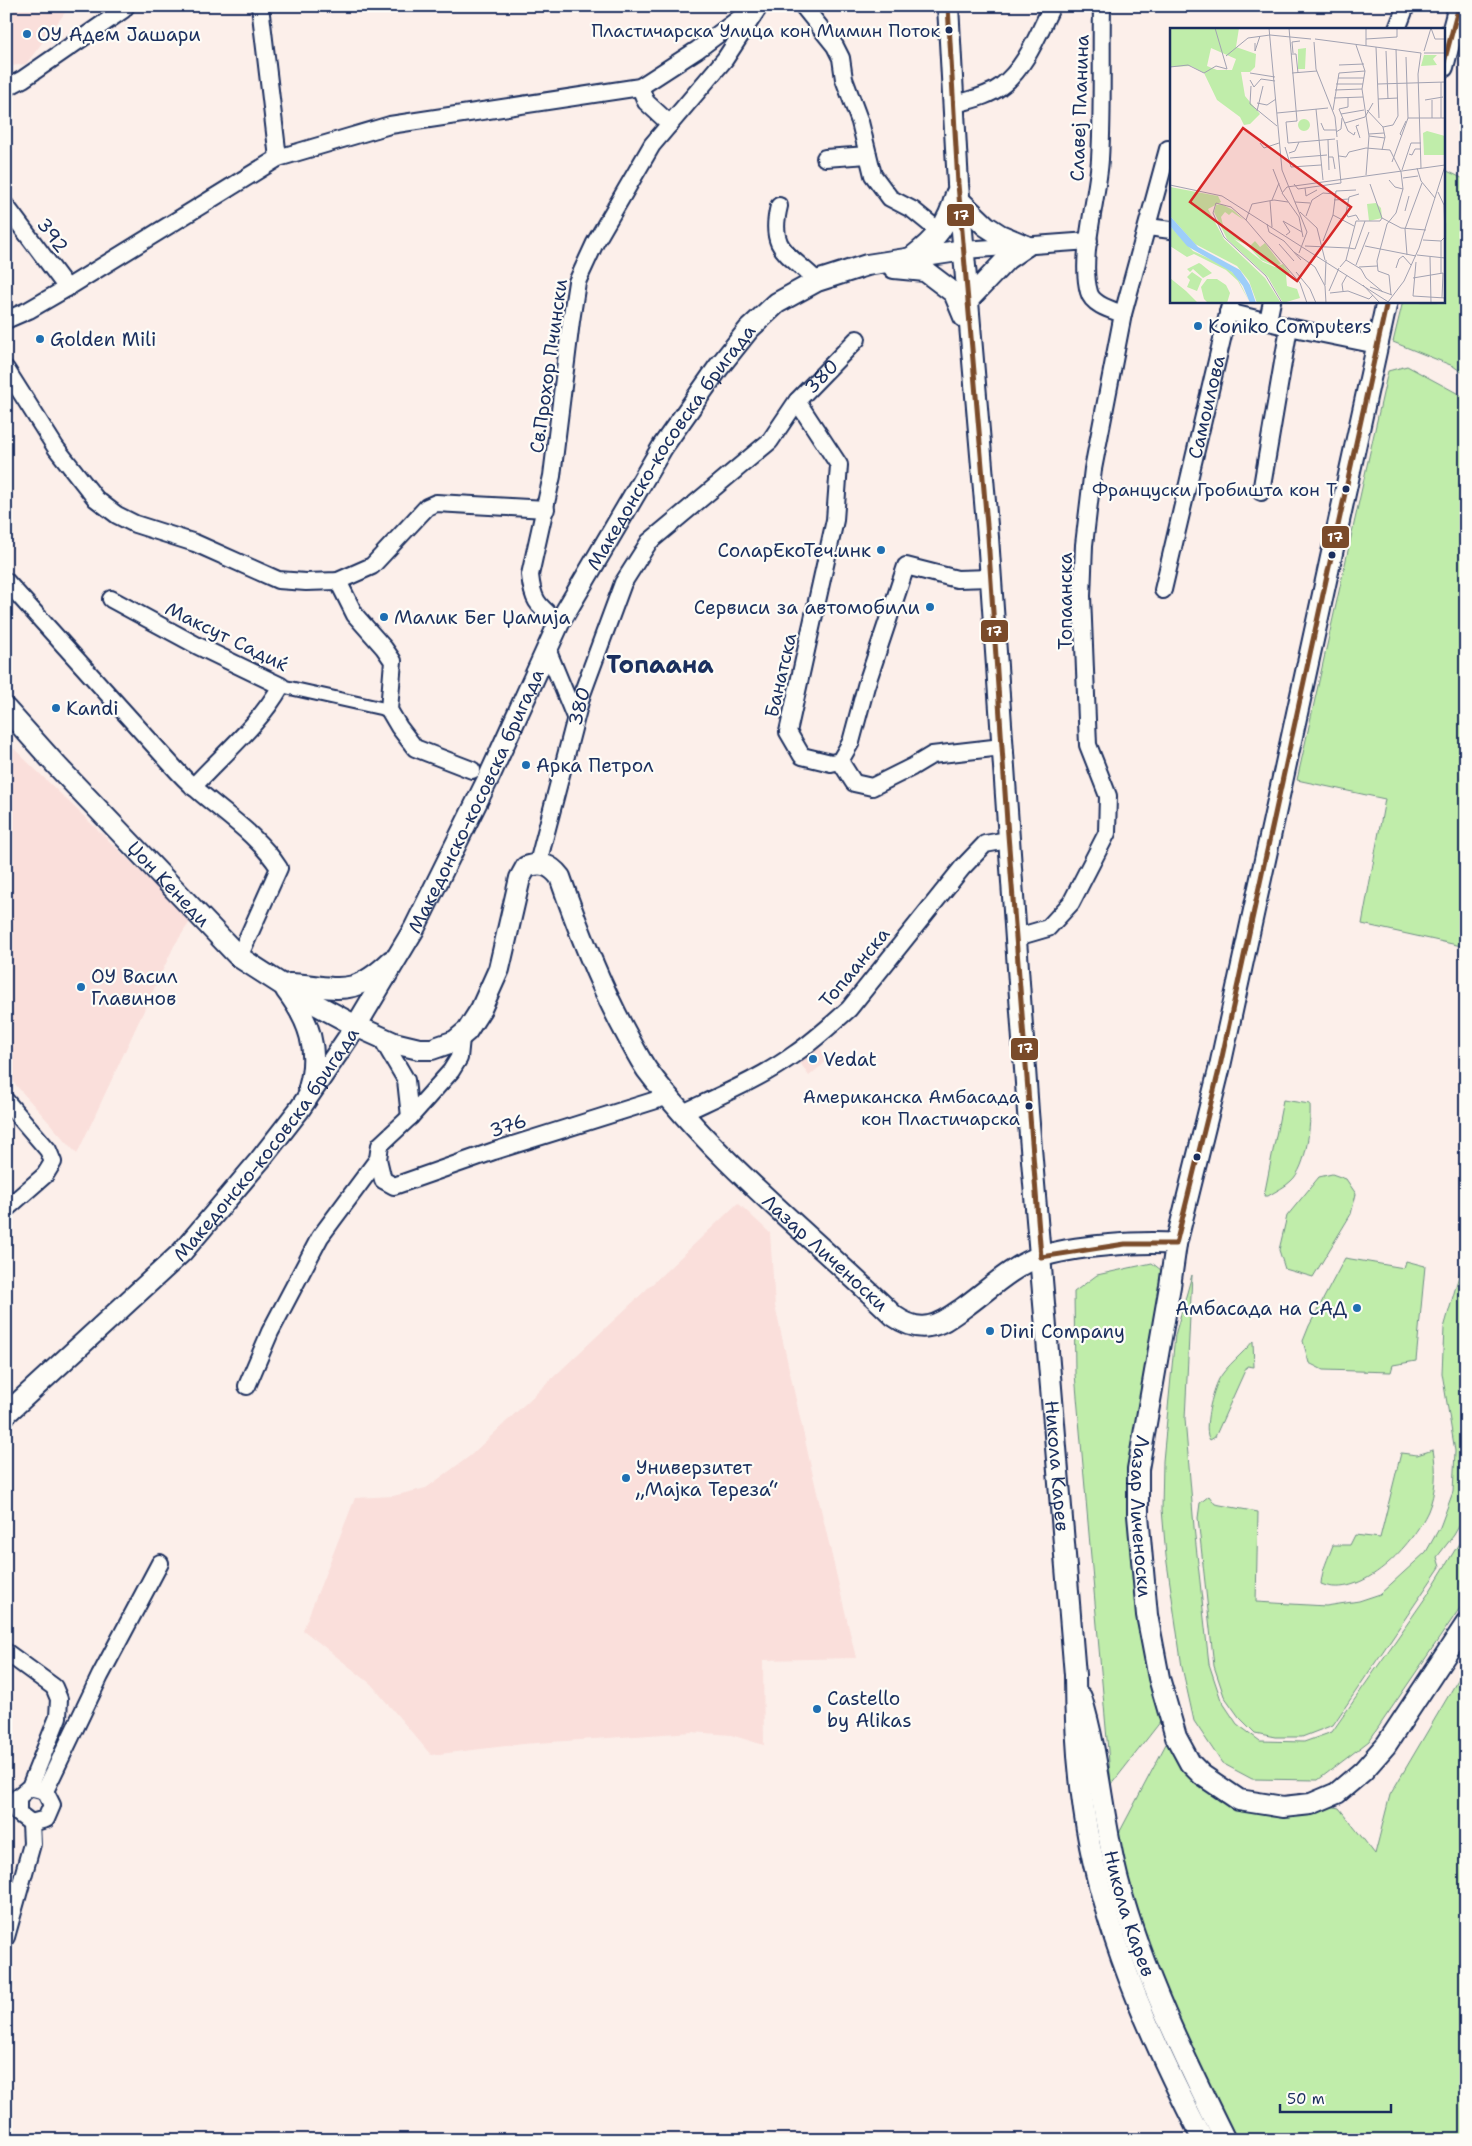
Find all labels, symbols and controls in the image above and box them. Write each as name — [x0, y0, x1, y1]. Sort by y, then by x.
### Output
place label: Пластичарска Улица кон Мимин Поток — [591, 19, 940, 43]
place label: ОУ Адем Јашари — [37, 22, 201, 47]
marker: Пластичарска Улица кон Мимин Поток — [944, 25, 954, 35]
marker: ОУ Адем Јашари — [21, 28, 33, 40]
inset map — [1170, 28, 1444, 302]
street label: Славеј Планина — [1064, 34, 1095, 182]
line badge: 17 — [946, 203, 975, 227]
text: 17 — [953, 206, 969, 224]
street label: 392 — [31, 213, 74, 258]
street label: Св.Прохор Пчински — [524, 277, 573, 455]
place label: Koniko Computers — [1208, 314, 1372, 339]
street label: Македонско-косовска бригада — [581, 319, 761, 575]
marker: Koniko Computers — [1192, 320, 1204, 332]
place label: Golden Mili — [50, 327, 156, 352]
marker: Golden Mili — [34, 333, 46, 345]
street label: Самоилова — [1182, 353, 1231, 461]
street label: 380 — [799, 354, 844, 399]
place label: Француски Гробишта кон Т — [1092, 478, 1337, 502]
marker: Француски Гробишта кон Т — [1341, 484, 1351, 494]
line badge: 17 — [1321, 525, 1350, 549]
text: 17 — [1327, 528, 1343, 546]
place label: СоларЕкоТеч.инк — [718, 538, 871, 563]
marker: СоларЕкоТеч.инк — [875, 544, 887, 556]
unlabelled marker — [1327, 550, 1337, 560]
street label: Топаанска — [1053, 552, 1078, 650]
place label: Сервиси за автомобили — [694, 595, 920, 620]
street label: Максут Садиќ — [161, 596, 292, 677]
marker: Сервиси за автомобили — [924, 601, 936, 613]
place label: Малик Бег Џамија — [394, 605, 570, 630]
marker: Малик Бег Џамија — [378, 611, 390, 623]
line badge: 17 — [980, 619, 1009, 643]
text: 17 — [986, 622, 1002, 640]
street label: Банатска — [759, 630, 802, 720]
district label: Топаана — [606, 649, 714, 681]
street label: Македонско-косовска бригада — [402, 665, 550, 937]
street label: 380 — [562, 683, 597, 728]
place label: Kandi — [66, 696, 119, 721]
marker: Kandi — [50, 702, 62, 714]
place label: Арка Петрол — [536, 753, 654, 778]
marker: Арка Петрол — [520, 759, 532, 771]
street label: Џон Кенеди — [122, 836, 216, 932]
street label: Топаанска — [814, 922, 895, 1013]
place label: ОУ Васил Главинов — [91, 964, 178, 1011]
marker: ОУ Васил Главинов — [75, 981, 87, 993]
street label: Македонско-косовска бригада — [167, 1022, 365, 1267]
line badge: 17 — [1010, 1037, 1039, 1061]
text: 17 — [1017, 1039, 1033, 1057]
place label: Vedat — [823, 1047, 877, 1072]
marker: Vedat — [807, 1053, 819, 1065]
place label: Американска Амбасада кон Пластичарска — [803, 1085, 1020, 1131]
marker: Американска Амбасада кон Пластичарска — [1024, 1101, 1034, 1111]
street label: 376 — [486, 1108, 530, 1143]
unlabelled marker — [1192, 1152, 1202, 1162]
street label: Лазар Личеноски — [757, 1189, 894, 1317]
place label: Амбасада на САД — [1175, 1296, 1348, 1321]
marker: Амбасада на САД — [1351, 1302, 1363, 1314]
place label: Dini Company — [1000, 1319, 1125, 1344]
marker: Dini Company — [984, 1325, 996, 1337]
street label: Никола Карев — [1039, 1400, 1075, 1532]
street label: Лазар Личеноски — [1125, 1434, 1157, 1598]
place label: Универзитет „Мајка Тереза“ — [635, 1455, 778, 1502]
marker: Универзитет „Мајка Тереза“ — [620, 1472, 632, 1484]
place label: Castello by Alikas — [827, 1686, 912, 1733]
marker: Castello by Alikas — [811, 1703, 823, 1715]
street label: Никола Карев — [1098, 1848, 1161, 1980]
scale bar — [1280, 2081, 1391, 2113]
text: 50 m — [1287, 2089, 1325, 2109]

